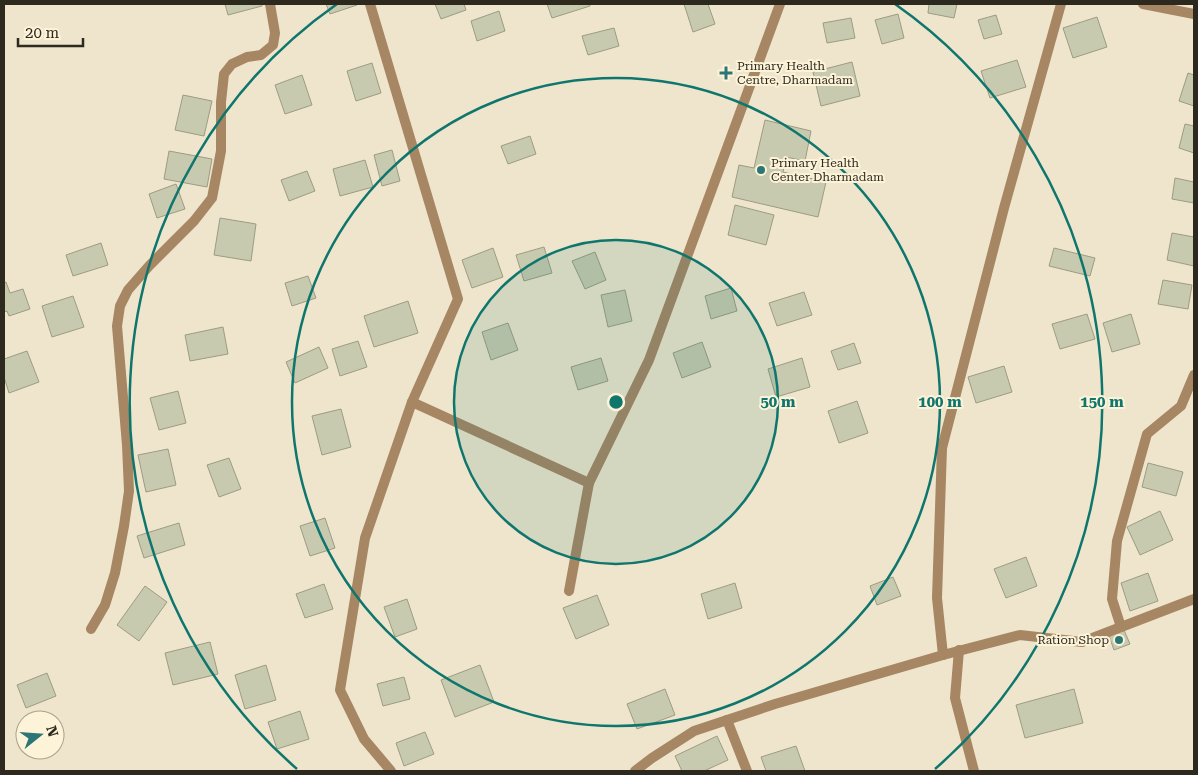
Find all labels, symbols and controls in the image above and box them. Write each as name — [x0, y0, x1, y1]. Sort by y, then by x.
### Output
scale bar — [18, 15, 82, 47]
text: 20 m — [25, 24, 60, 42]
place label: Primary Health Centre, Dharmadam — [737, 59, 853, 87]
marker: Primary Health Centre, Dharmadam — [719, 66, 733, 80]
place label: Primary Health Center Dharmadam — [771, 156, 884, 184]
marker: Primary Health Center Dharmadam — [755, 164, 767, 176]
centre of rings — [607, 393, 625, 411]
text: 50 m — [760, 393, 796, 411]
text: 100 m — [918, 393, 962, 411]
text: 150 m — [1080, 393, 1124, 411]
place label: Ration Shop — [1038, 633, 1109, 647]
marker: Ration Shop — [1113, 634, 1125, 646]
north arrow — [15, 710, 65, 760]
text: N — [43, 724, 62, 739]

